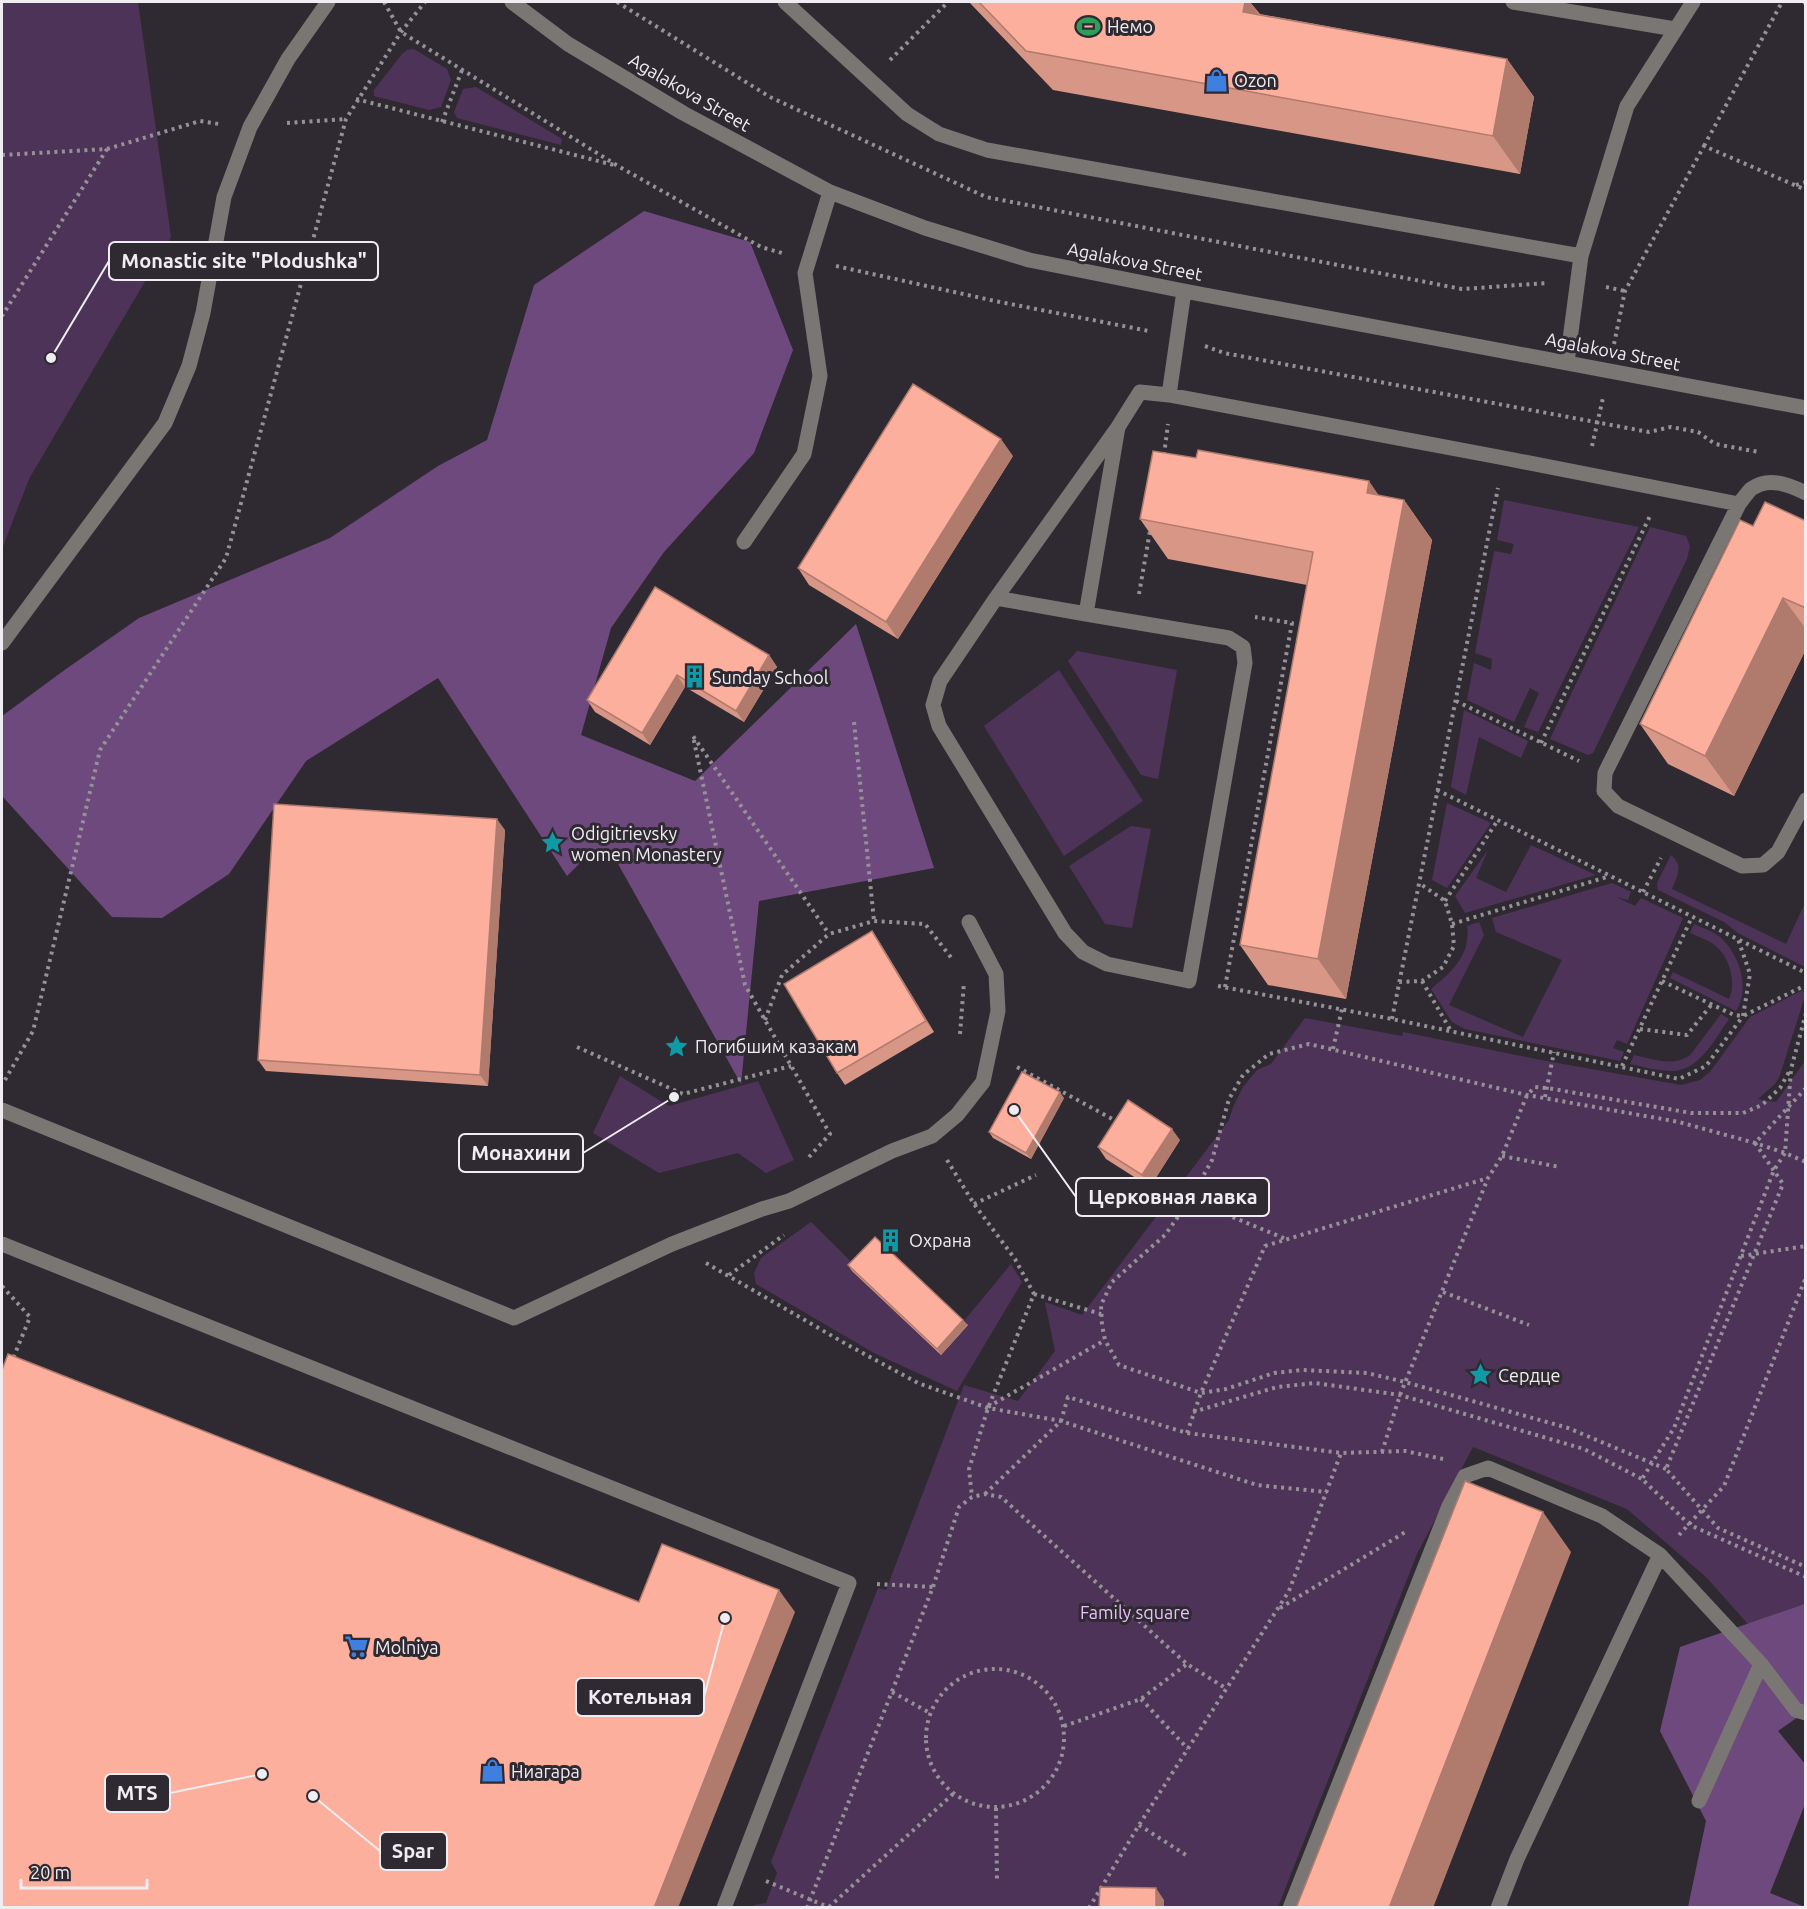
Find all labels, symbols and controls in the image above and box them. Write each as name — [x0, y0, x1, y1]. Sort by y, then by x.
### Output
sports icon: Немо — [1076, 13, 1102, 39]
place label: Немо — [1107, 16, 1153, 36]
street label: Agalakova Street — [626, 49, 754, 135]
shop icon: Ozon — [1203, 67, 1229, 93]
place label: Ozon — [1234, 70, 1277, 90]
street label: Agalakova Street — [1066, 238, 1204, 284]
callout: Monastic site "Plodushka" — [109, 242, 378, 280]
text: Monastic site "Plodushka" — [121, 249, 367, 272]
street label: Agalakova Street — [1544, 328, 1682, 374]
building icon: Sunday School — [681, 664, 707, 690]
place label: Sunday School — [712, 667, 829, 687]
place label: Odigitrievsky women Monastery — [571, 823, 722, 864]
place icon: Odigitrievsky women Monastery — [540, 830, 566, 856]
place icon: Погибшим казакам — [664, 1033, 690, 1059]
place label: Погибшим казакам — [695, 1036, 857, 1056]
callout: Монахини — [459, 1134, 583, 1172]
text: Монахини — [471, 1141, 571, 1164]
callout: Церковная лавка — [1076, 1178, 1269, 1216]
text: Церковная лавка — [1088, 1185, 1258, 1208]
building icon: Охрана — [878, 1227, 904, 1253]
place label: Охрана — [909, 1230, 972, 1250]
place icon: Сердце — [1467, 1362, 1493, 1388]
place label: Сердце — [1498, 1365, 1560, 1385]
park label: Family square — [1080, 1602, 1190, 1622]
supermarket icon: Molniya — [344, 1634, 370, 1660]
place label: Molniya — [375, 1637, 438, 1657]
callout: Котельная — [576, 1678, 704, 1716]
text: Котельная — [588, 1685, 692, 1708]
shop icon: Ниагара — [480, 1758, 506, 1784]
place label: Ниагара — [511, 1761, 580, 1781]
callout: MTS — [105, 1774, 170, 1812]
text: MTS — [116, 1781, 158, 1804]
callout: Spar — [380, 1832, 447, 1870]
text: Spar — [392, 1839, 435, 1862]
scale bar — [21, 1852, 147, 1890]
text: 20 m — [30, 1862, 70, 1882]

